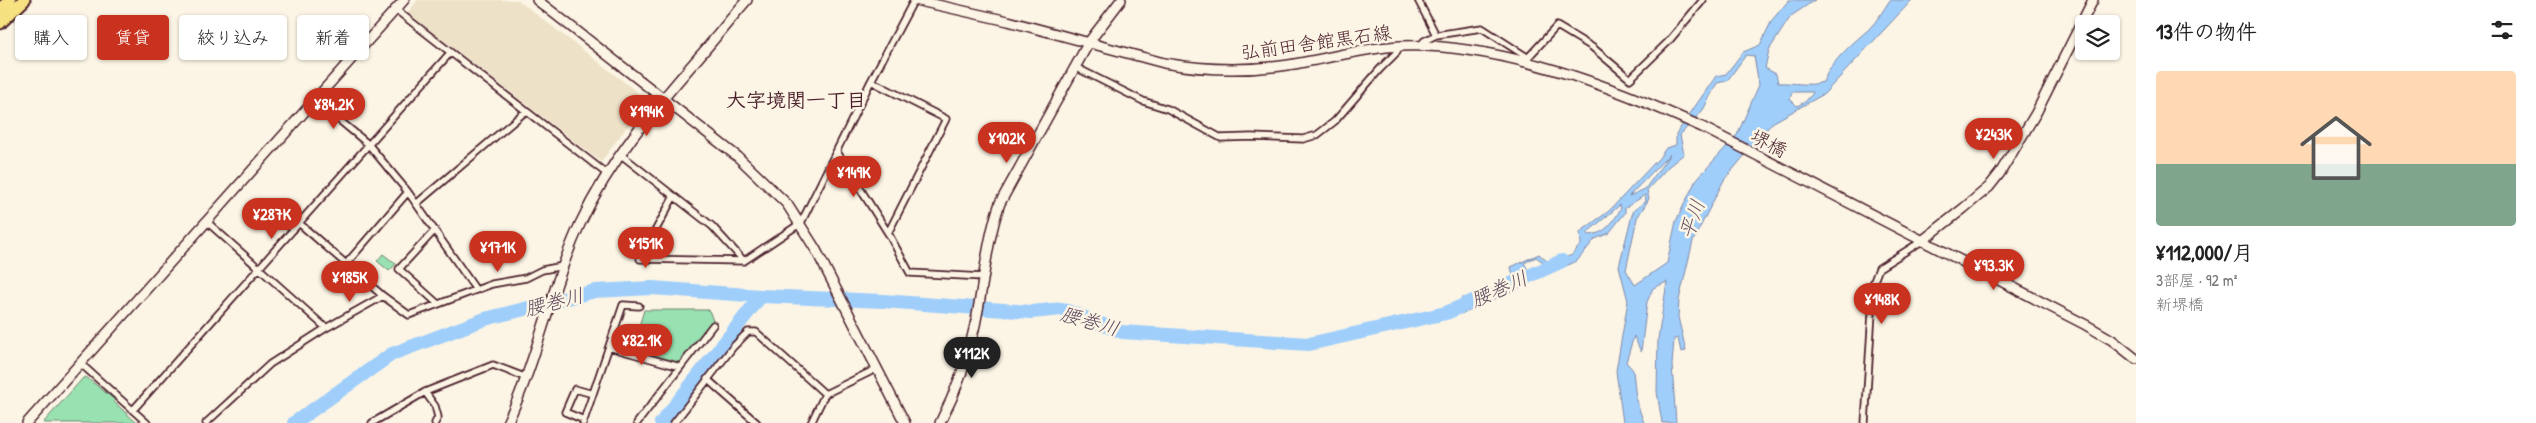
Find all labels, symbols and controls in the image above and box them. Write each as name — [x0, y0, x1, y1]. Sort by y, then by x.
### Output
chip: 購入 — [15, 15, 87, 60]
chip: 賃貸 — [97, 15, 169, 60]
chip: 絞り込み — [179, 15, 287, 60]
chip: 新着 — [297, 15, 369, 60]
map controls — [2075, 15, 2120, 60]
button: layers — [2075, 15, 2120, 60]
icon: filters — [2488, 16, 2516, 44]
text: 13件の物件 — [2156, 17, 2257, 46]
street label: 弘前田舎館黒石線 — [1239, 19, 1393, 65]
district label: 大字境関一丁目 — [726, 86, 866, 113]
pin: ¥84.2K — [293, 88, 375, 130]
text: ¥84.2K — [314, 93, 354, 115]
pin: ¥194K — [612, 94, 682, 137]
text: ¥194K — [630, 100, 664, 122]
icon: home — [2291, 103, 2381, 193]
pin: ¥243K — [1959, 118, 2029, 160]
pin: ¥102K — [972, 121, 1042, 164]
street label: 堺橋 — [1746, 123, 1792, 163]
text: ¥243K — [1976, 123, 2012, 145]
text: ¥102K — [989, 127, 1025, 149]
pin: ¥149K — [819, 156, 889, 198]
text: ¥149K — [837, 161, 871, 183]
water label: 平川 — [1672, 196, 1711, 242]
pin: ¥287K — [237, 198, 307, 240]
text: ¥287K — [253, 203, 291, 225]
pin: ¥151K — [611, 226, 681, 269]
pin: ¥171K — [463, 230, 533, 273]
text: ¥151K — [629, 232, 663, 254]
text: ¥171K — [480, 236, 516, 258]
text: ¥112,000/月 — [2156, 238, 2253, 267]
pin: ¥93.3K — [1953, 248, 2035, 291]
text: ¥93.3K — [1974, 254, 2014, 276]
pin: ¥185K — [315, 260, 385, 303]
water label: 腰巻川 — [1466, 264, 1532, 313]
text: ¥185K — [332, 266, 368, 288]
text: 3部屋 · 92 m² — [2156, 269, 2237, 291]
water label: 腰巻川 — [522, 281, 586, 322]
pin: ¥148K — [1847, 282, 1917, 325]
text: ¥148K — [1865, 288, 1899, 310]
text: 新堺橋 — [2156, 293, 2204, 315]
water label: 腰巻川 — [1058, 299, 1123, 342]
pin: ¥82.1K — [601, 324, 683, 366]
text: ¥82.1K — [622, 329, 662, 351]
pin: ¥112K — [937, 336, 1007, 379]
text: ¥112K — [955, 342, 989, 364]

